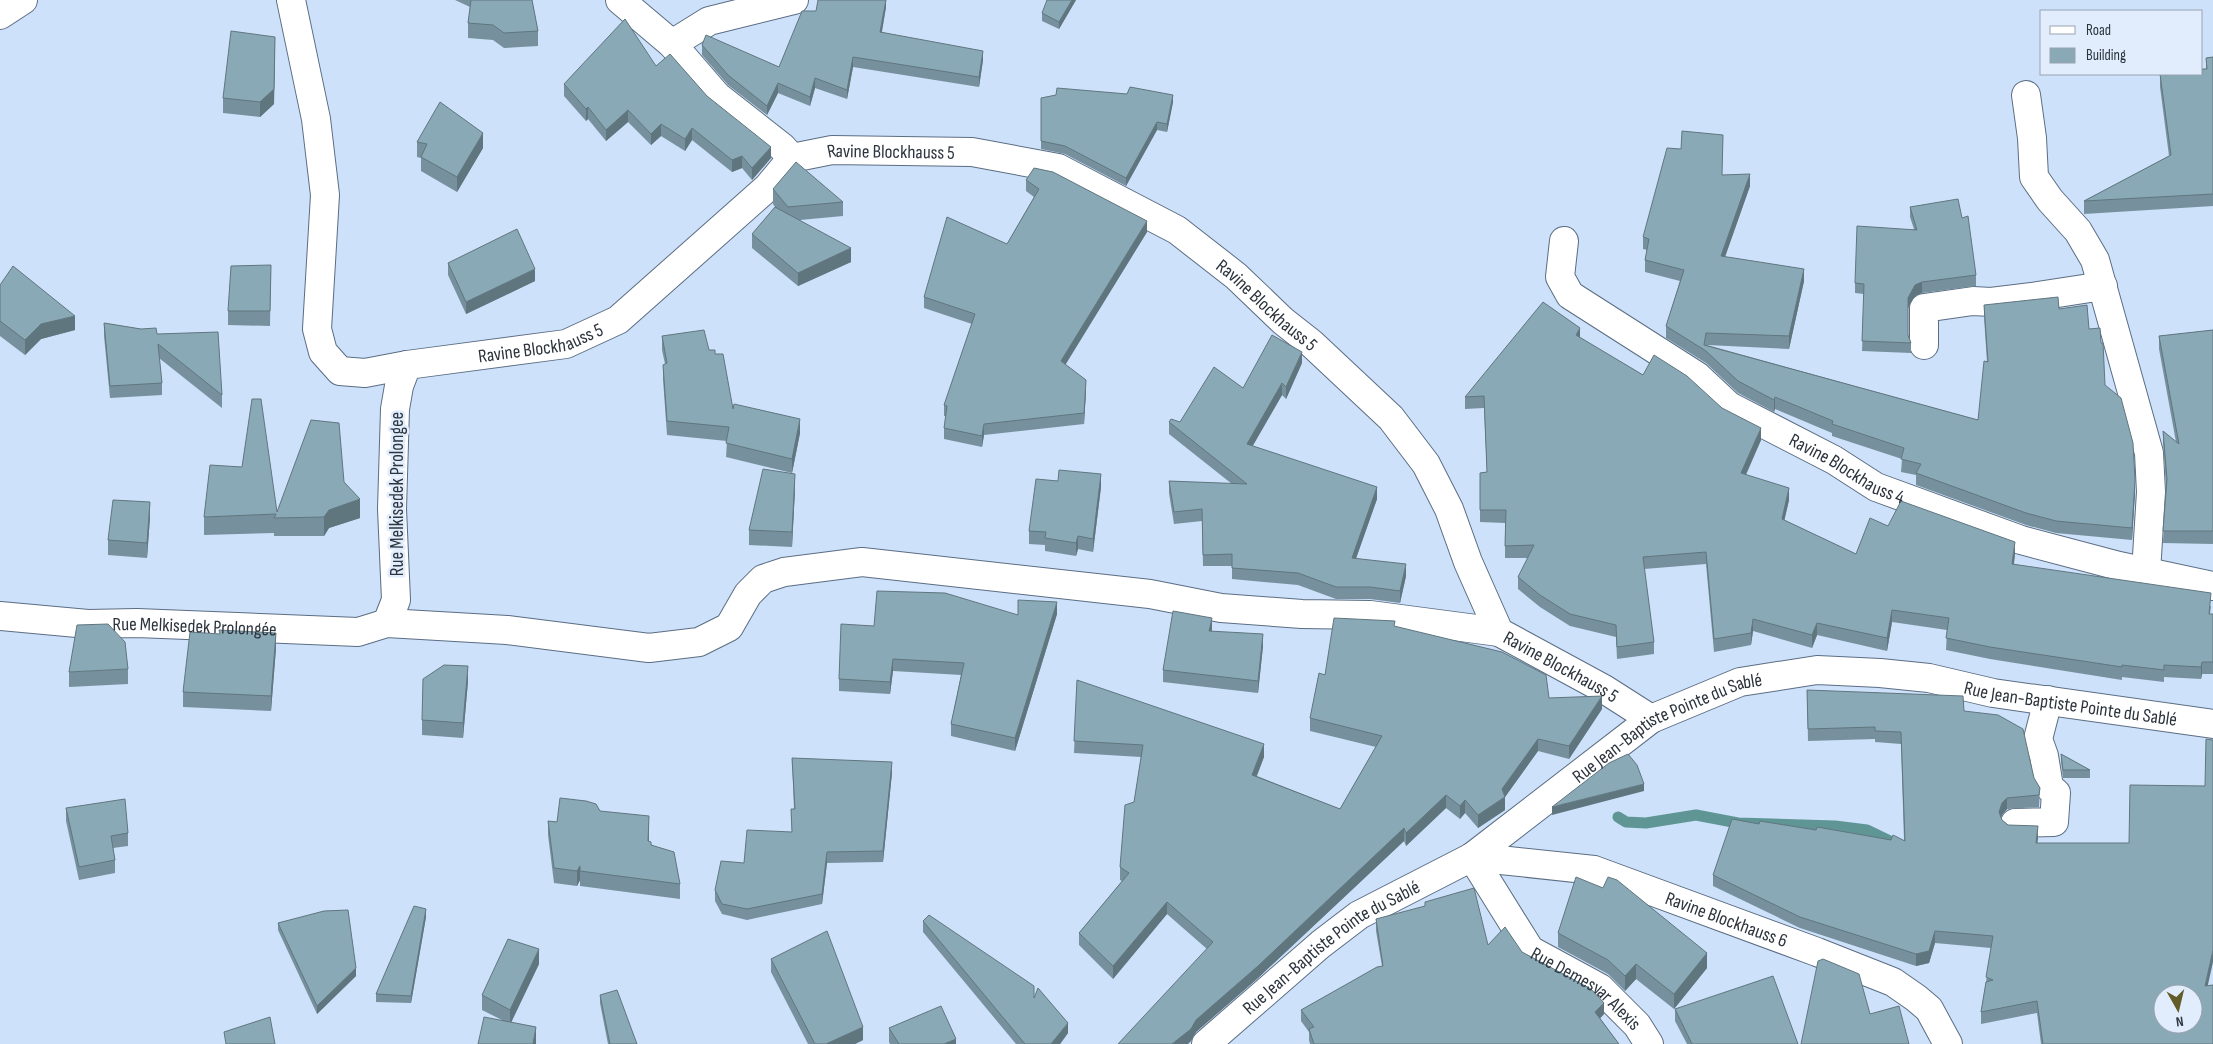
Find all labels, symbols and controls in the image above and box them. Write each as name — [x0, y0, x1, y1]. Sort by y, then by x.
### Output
legend — [2040, 10, 2203, 75]
text: Road — [2086, 21, 2111, 40]
text: Building — [2086, 46, 2126, 65]
street label: Ravine Blockhauss 5 — [825, 139, 955, 165]
street label: Ravine Blockhauss 5 — [1211, 255, 1322, 356]
street label: Ravine Blockhauss 5 — [477, 319, 607, 369]
street label: Rue Melkisedek Prolongee — [386, 412, 409, 576]
street label: Ravine Blockhauss 4 — [1785, 429, 1907, 509]
street label: Rue Melkisedek Prolongée — [112, 613, 277, 642]
street label: Ravine Blockhauss 5 — [1499, 627, 1622, 708]
street label: Rue Jean-Baptiste Pointe du Sablé — [1568, 669, 1764, 788]
street label: Rue Jean-Baptiste Pointe du Sablé — [1962, 677, 2179, 732]
street label: Rue Jean-Baptiste Pointe du Sablé — [1238, 876, 1424, 1020]
street label: Ravine Blockhauss 6 — [1662, 887, 1790, 953]
street label: Rue Demesvar Alexis — [1526, 943, 1646, 1036]
north arrow — [2153, 984, 2203, 1034]
text: N — [2175, 1012, 2185, 1030]

